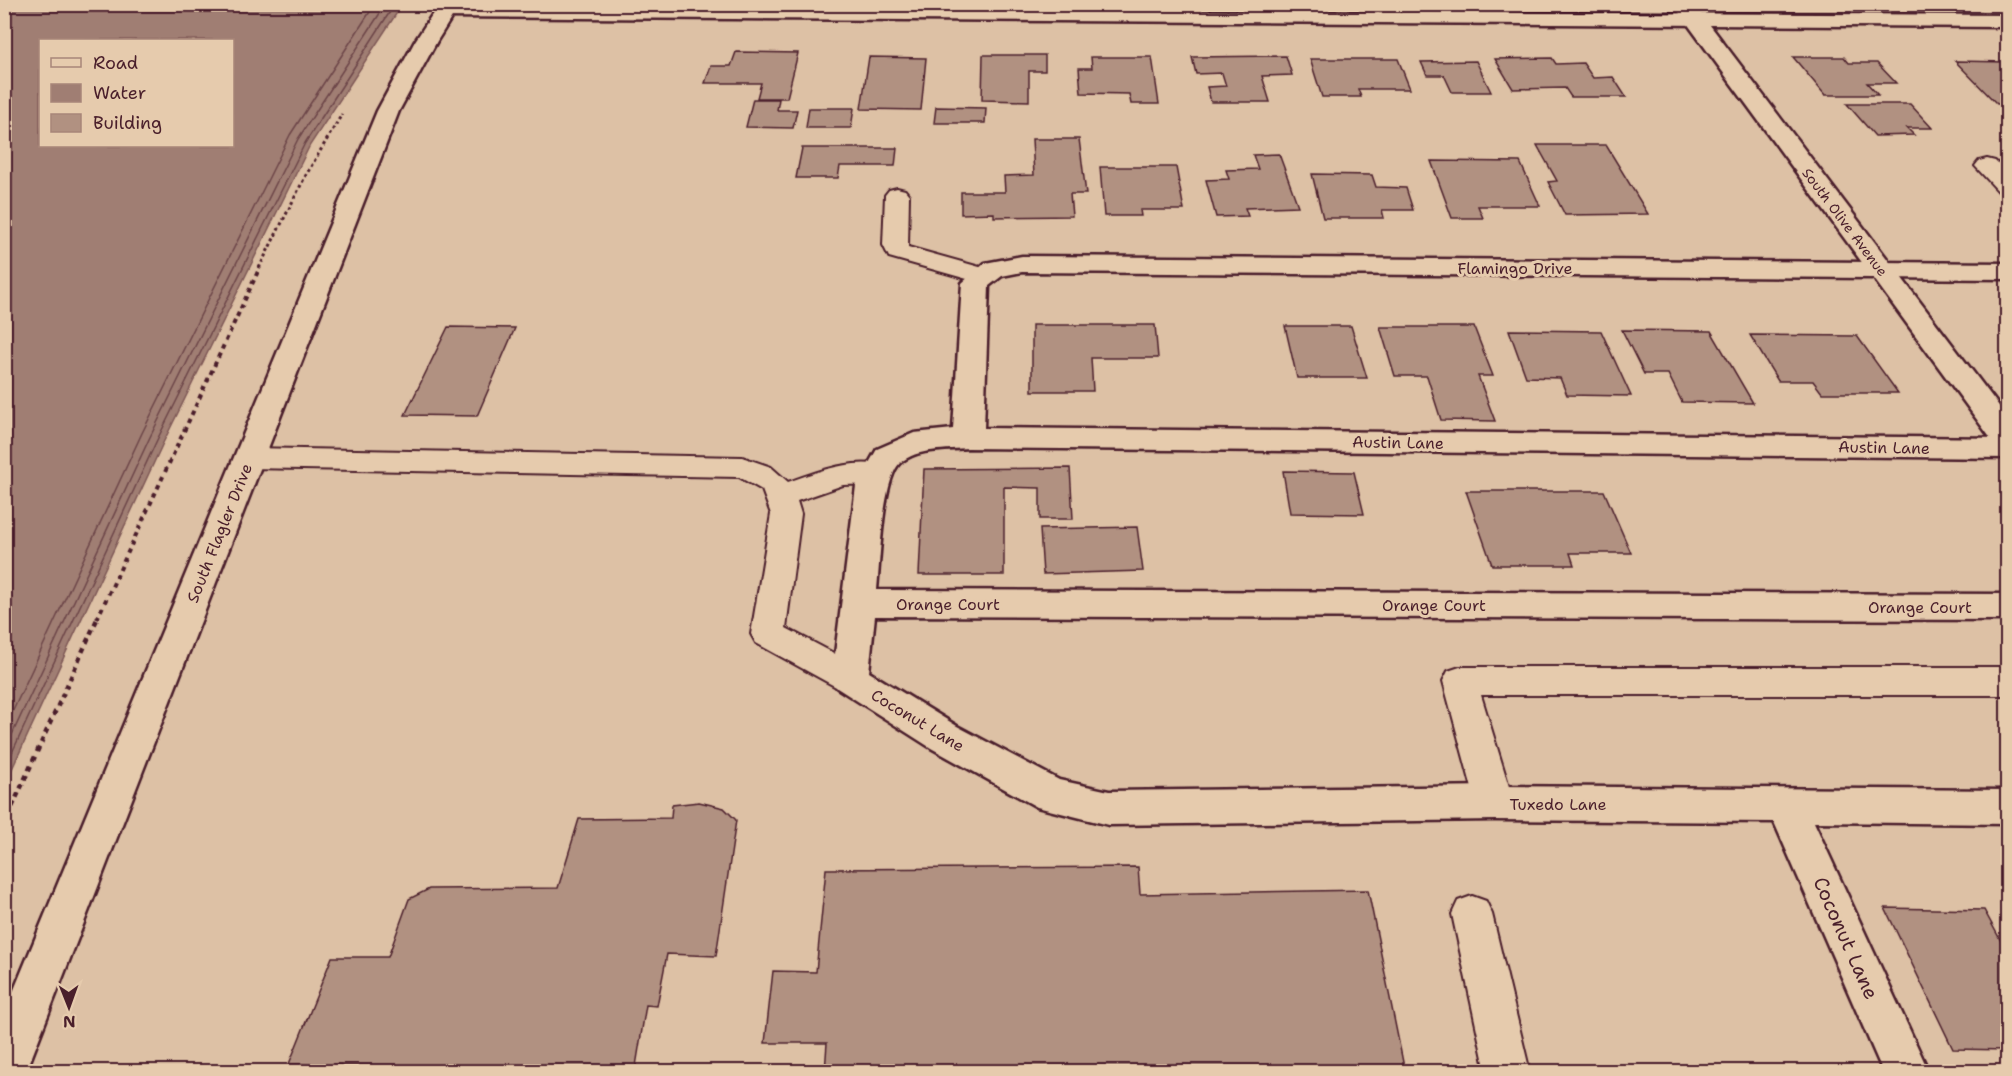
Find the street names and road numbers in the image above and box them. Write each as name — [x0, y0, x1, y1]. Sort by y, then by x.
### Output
street label: South Olive Avenue — [1798, 164, 1892, 280]
street label: Flamingo Drive — [1457, 258, 1573, 279]
street label: Austin Lane — [1352, 431, 1444, 454]
street label: Austin Lane — [1838, 436, 1930, 459]
street label: South Flagler Drive — [182, 460, 257, 606]
street label: Orange Court — [896, 594, 1000, 615]
street label: Orange Court — [1382, 595, 1486, 616]
street label: Orange Court — [1868, 597, 1972, 618]
street label: Coconut Lane — [867, 684, 968, 756]
street label: Tuxedo Lane — [1510, 794, 1606, 815]
street label: Coconut Lane — [1807, 873, 1885, 1003]

